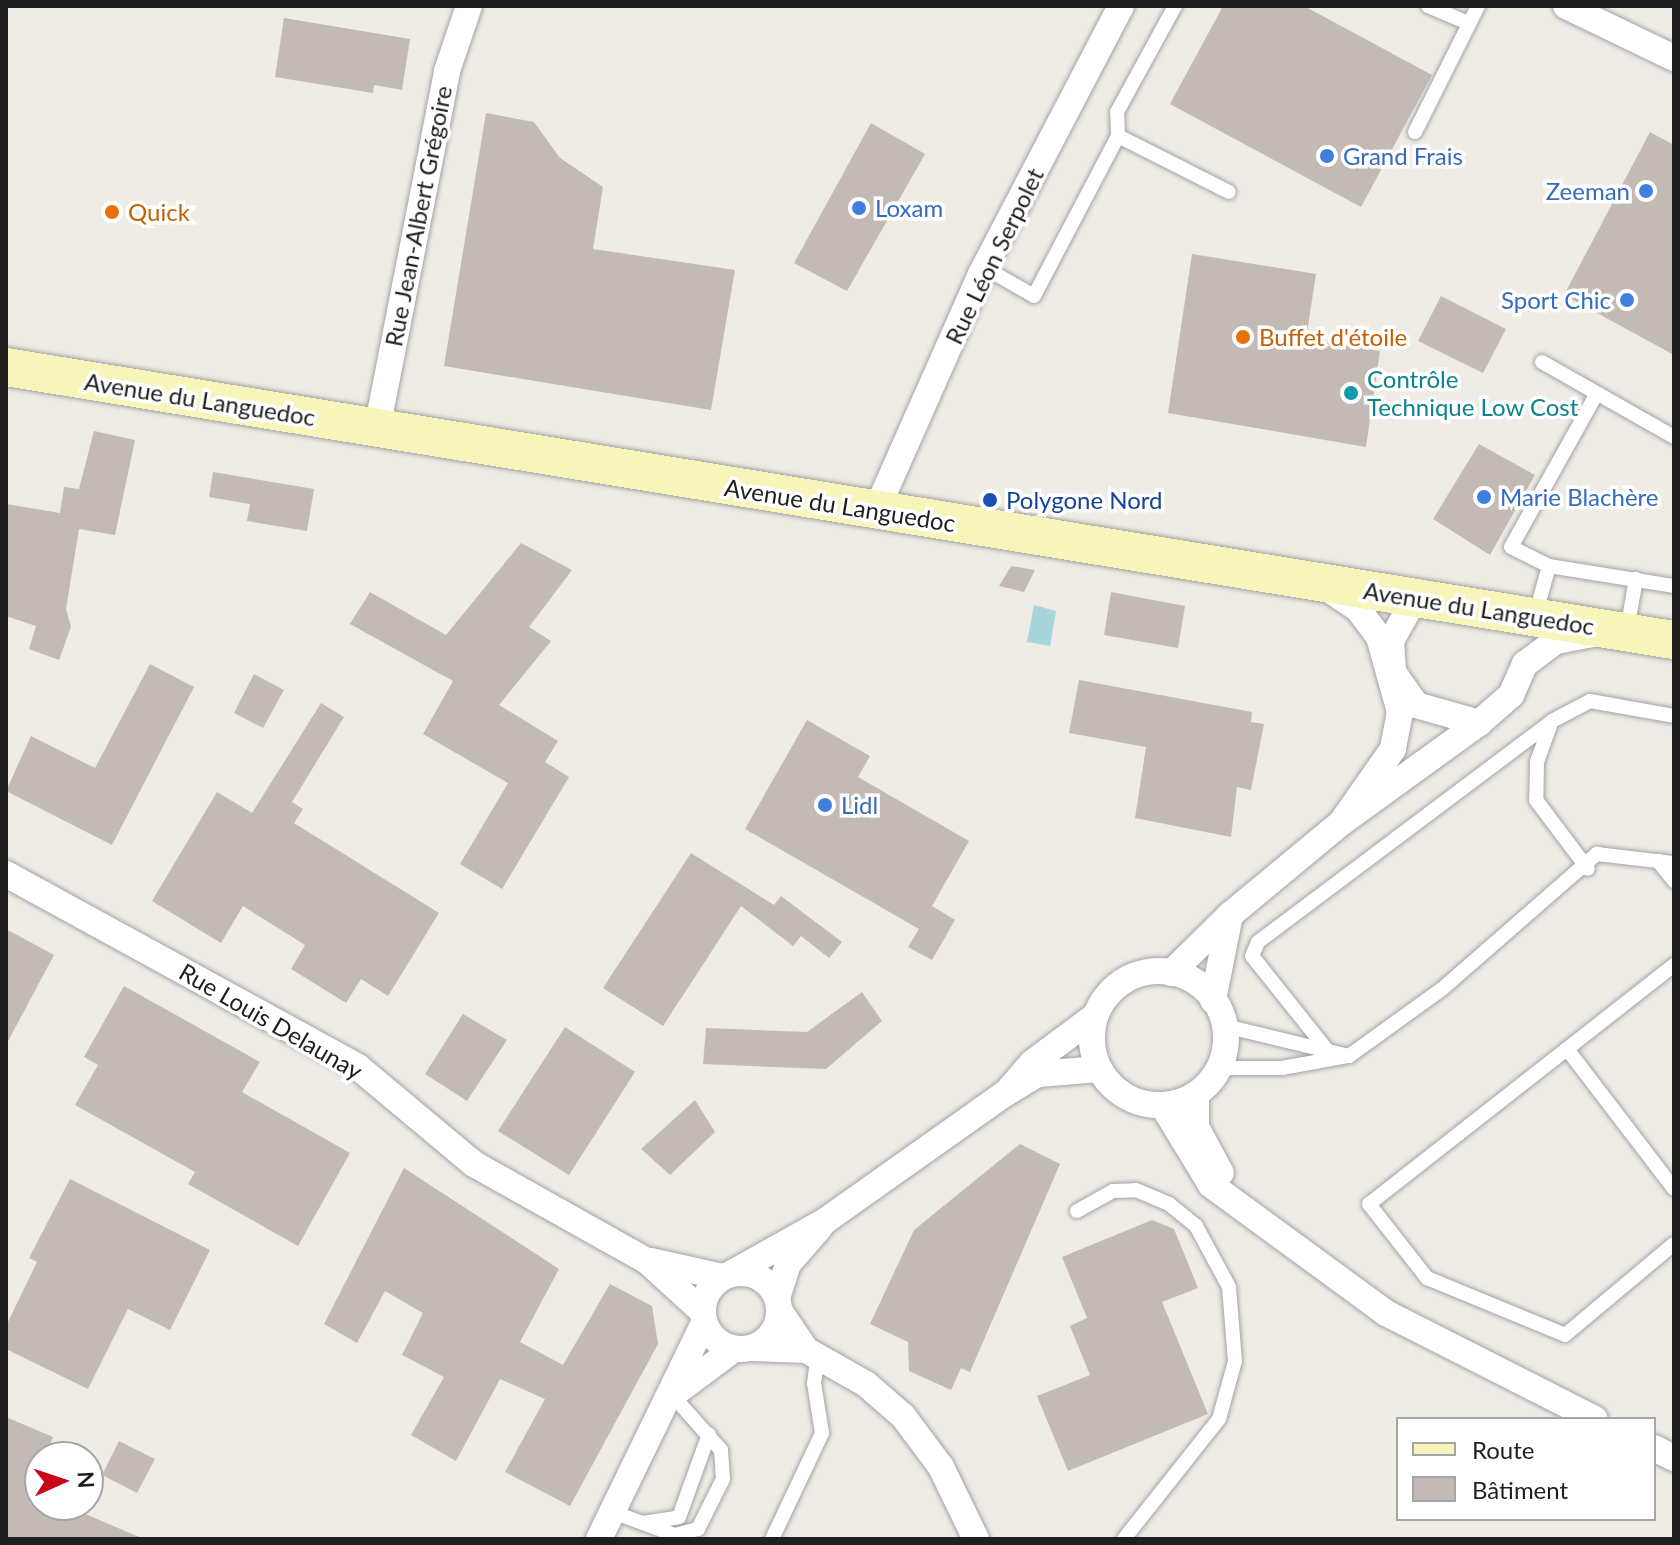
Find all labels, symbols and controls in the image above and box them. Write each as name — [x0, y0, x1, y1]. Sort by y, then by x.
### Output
street label: Rue Jean-Albert Grégoire — [379, 83, 457, 349]
place label: Grand Frais — [1343, 142, 1463, 170]
marker: Grand Frais — [1318, 147, 1336, 165]
street label: Rue Léon Serpolet — [939, 163, 1049, 349]
place label: Zeeman — [1546, 177, 1630, 205]
marker: Zeeman — [1637, 182, 1655, 200]
place label: Loxam — [875, 194, 943, 222]
place label: Quick — [128, 198, 190, 226]
marker: Loxam — [850, 199, 868, 217]
marker: Quick — [103, 203, 121, 221]
place label: Sport Chic — [1501, 286, 1611, 314]
marker: Sport Chic — [1618, 291, 1636, 309]
place label: Buffet d'étoile — [1259, 323, 1407, 351]
marker: Buffet d'étoile — [1234, 328, 1252, 346]
place label: Contrôle Technique Low Cost — [1367, 365, 1579, 421]
street label: Avenue du Languedoc — [83, 367, 317, 431]
marker: Contrôle Technique Low Cost — [1342, 384, 1360, 402]
street label: Avenue du Languedoc — [723, 473, 957, 537]
place label: Marie Blachère — [1500, 483, 1658, 511]
place label: Polygone Nord — [1006, 486, 1163, 514]
marker: Marie Blachère — [1475, 488, 1493, 506]
marker: Polygone Nord — [981, 491, 999, 509]
street label: Avenue du Languedoc — [1362, 576, 1596, 640]
place label: Lidl — [841, 791, 878, 819]
marker: Lidl — [816, 796, 834, 814]
street label: Rue Louis Delaunay — [174, 957, 368, 1085]
legend — [1396, 1417, 1656, 1521]
text: Route — [1472, 1435, 1534, 1464]
north arrow — [24, 1441, 104, 1521]
text: N — [73, 1471, 100, 1489]
text: Bâtiment — [1472, 1475, 1568, 1504]

